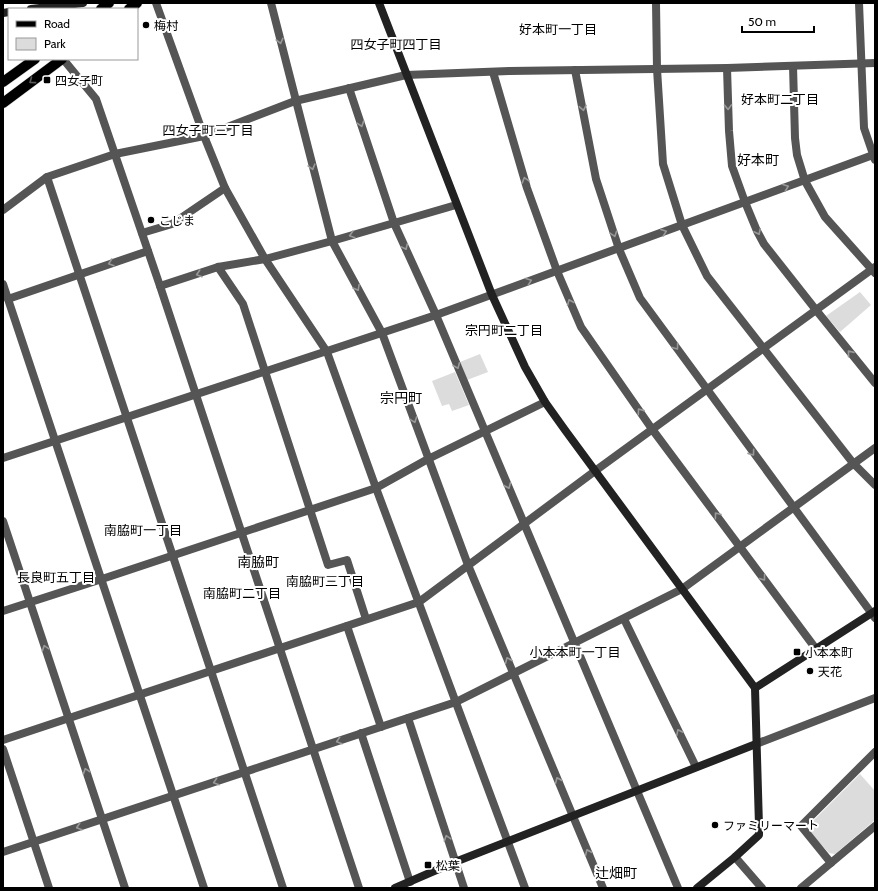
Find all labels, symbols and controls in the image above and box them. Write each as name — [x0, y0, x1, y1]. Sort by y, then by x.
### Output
legend — [8, 8, 138, 60]
scale bar — [742, 8, 814, 34]
text: 50 m — [748, 14, 776, 29]
text: Road — [44, 16, 70, 31]
place label: 梅村 — [154, 18, 179, 33]
marker: 梅村 — [141, 20, 151, 30]
district label: 好本町一丁目 — [519, 21, 597, 37]
text: Park — [44, 36, 66, 51]
district label: 四女子町四丁目 — [350, 36, 442, 52]
one-way arrow — [275, 37, 284, 44]
place label: 四女子町 — [55, 73, 103, 88]
marker: 四女子町 — [42, 75, 52, 85]
one-way arrow — [30, 76, 37, 83]
district label: 好本町二丁目 — [741, 91, 819, 107]
one-way arrow — [724, 104, 732, 110]
one-way arrow — [578, 105, 586, 112]
one-way arrow — [356, 121, 365, 128]
district label: 四女子町三丁目 — [162, 122, 254, 138]
district label: 好本町 — [737, 151, 779, 169]
one-way arrow — [308, 164, 316, 170]
one-way arrow — [521, 176, 530, 183]
one-way arrow — [783, 184, 790, 192]
place label: こじま — [159, 213, 195, 228]
marker: こじま — [146, 215, 156, 225]
one-way arrow — [661, 228, 668, 236]
one-way arrow — [753, 228, 761, 235]
one-way arrow — [348, 230, 355, 239]
one-way arrow — [609, 231, 618, 238]
one-way arrow — [400, 242, 408, 250]
one-way arrow — [108, 259, 115, 267]
one-way arrow — [195, 269, 202, 277]
one-way arrow — [525, 278, 532, 286]
one-way arrow — [353, 284, 360, 291]
one-way arrow — [566, 298, 574, 305]
district label: 宗円町二丁目 — [465, 322, 543, 338]
one-way arrow — [671, 343, 678, 350]
one-way arrow — [848, 350, 855, 357]
one-way arrow — [452, 361, 460, 369]
district label: 宗円町 — [380, 389, 422, 407]
one-way arrow — [638, 408, 645, 415]
one-way arrow — [409, 416, 418, 423]
one-way arrow — [748, 448, 755, 455]
one-way arrow — [503, 481, 511, 489]
one-way arrow — [715, 513, 722, 520]
district label: 南脇町一丁目 — [104, 522, 182, 538]
district label: 南脇町 — [237, 553, 279, 571]
district label: 長良町五丁目 — [17, 569, 95, 585]
district label: 南脇町三丁目 — [286, 573, 364, 589]
one-way arrow — [759, 573, 766, 580]
district label: 南脇町二丁目 — [203, 585, 281, 601]
district label: 小本本町一丁目 — [529, 644, 621, 660]
one-way arrow — [41, 645, 50, 652]
place label: 小本本町 — [805, 645, 853, 660]
marker: 小本本町 — [792, 647, 802, 657]
one-way arrow — [505, 657, 513, 664]
place label: 天花 — [818, 664, 842, 679]
marker: 天花 — [805, 666, 815, 676]
one-way arrow — [676, 729, 684, 736]
one-way arrow — [336, 736, 343, 745]
one-way arrow — [82, 768, 91, 775]
one-way arrow — [212, 777, 219, 786]
one-way arrow — [554, 777, 562, 784]
place label: ファミリーマート — [723, 818, 819, 833]
marker: ファミリーマート — [710, 820, 720, 830]
one-way arrow — [76, 822, 83, 831]
one-way arrow — [443, 835, 452, 842]
one-way arrow — [584, 849, 592, 856]
place label: 松葉 — [436, 858, 460, 873]
marker: 松葉 — [423, 860, 433, 870]
district label: 辻畑町 — [595, 864, 637, 882]

